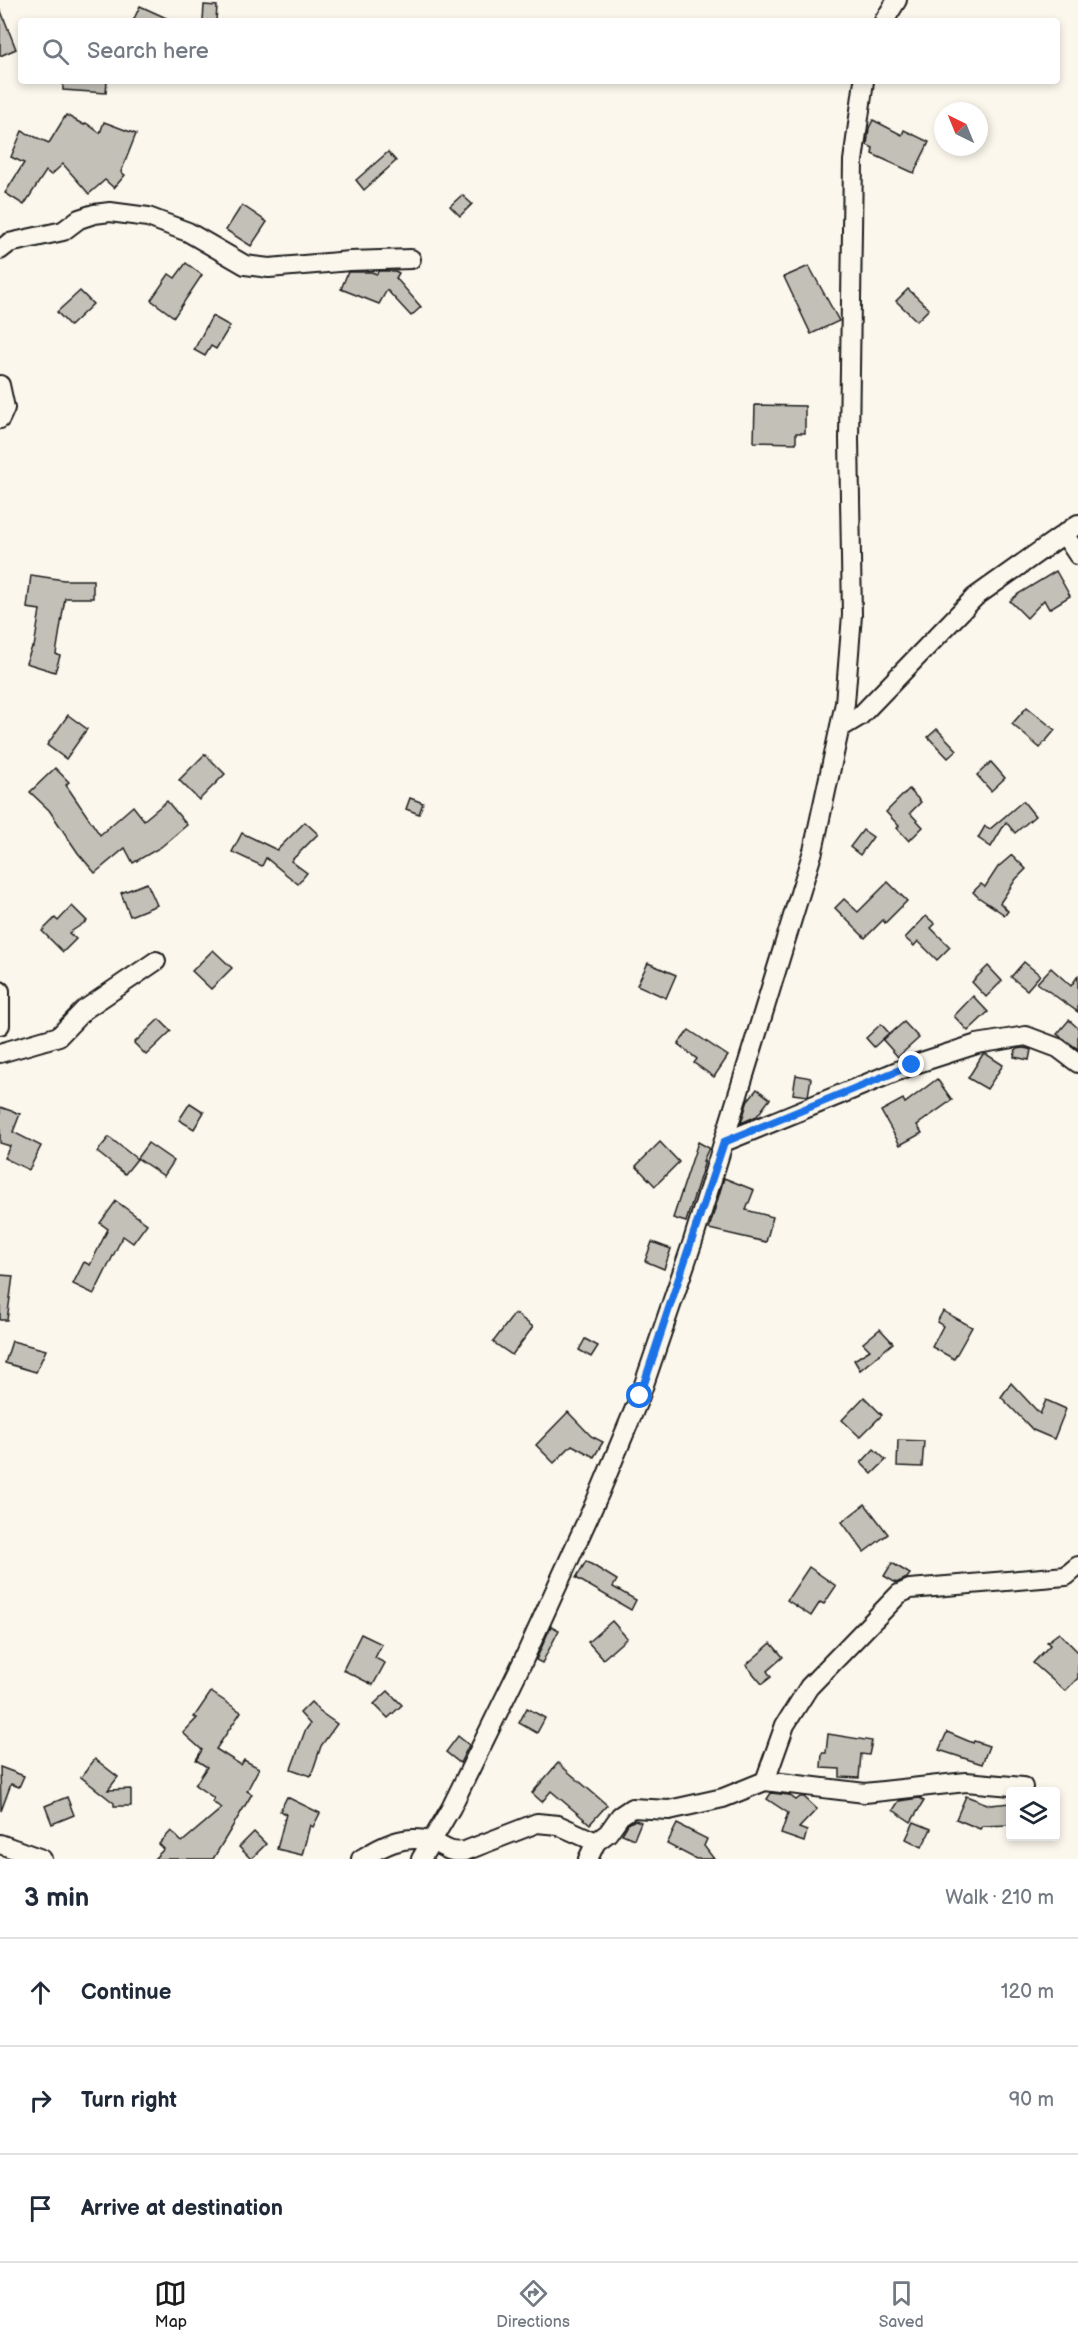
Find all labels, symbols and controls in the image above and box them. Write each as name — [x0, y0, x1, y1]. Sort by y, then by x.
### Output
search box — [18, 18, 1060, 84]
icon: search — [39, 35, 72, 68]
text: Search here — [87, 38, 209, 65]
north arrow — [934, 102, 988, 156]
route end — [898, 1051, 924, 1077]
route start — [626, 1382, 652, 1408]
map controls — [1006, 1787, 1060, 1841]
button: layers — [1006, 1787, 1060, 1841]
text: 3 min — [24, 1883, 89, 1914]
text: Walk · 210 m — [945, 1886, 1054, 1910]
icon: ahead — [24, 1976, 57, 2009]
text: Continue — [81, 1979, 171, 2006]
text: 120 m — [1001, 1980, 1054, 2004]
icon: right — [24, 2084, 57, 2117]
text: Turn right — [81, 2087, 177, 2114]
text: 90 m — [1009, 2088, 1054, 2112]
icon: arrive — [24, 2192, 57, 2225]
text: Arrive at destination — [81, 2195, 283, 2222]
tab: Map — [154, 2277, 187, 2332]
tab: Directions — [496, 2277, 570, 2332]
tab: Saved — [879, 2277, 924, 2332]

